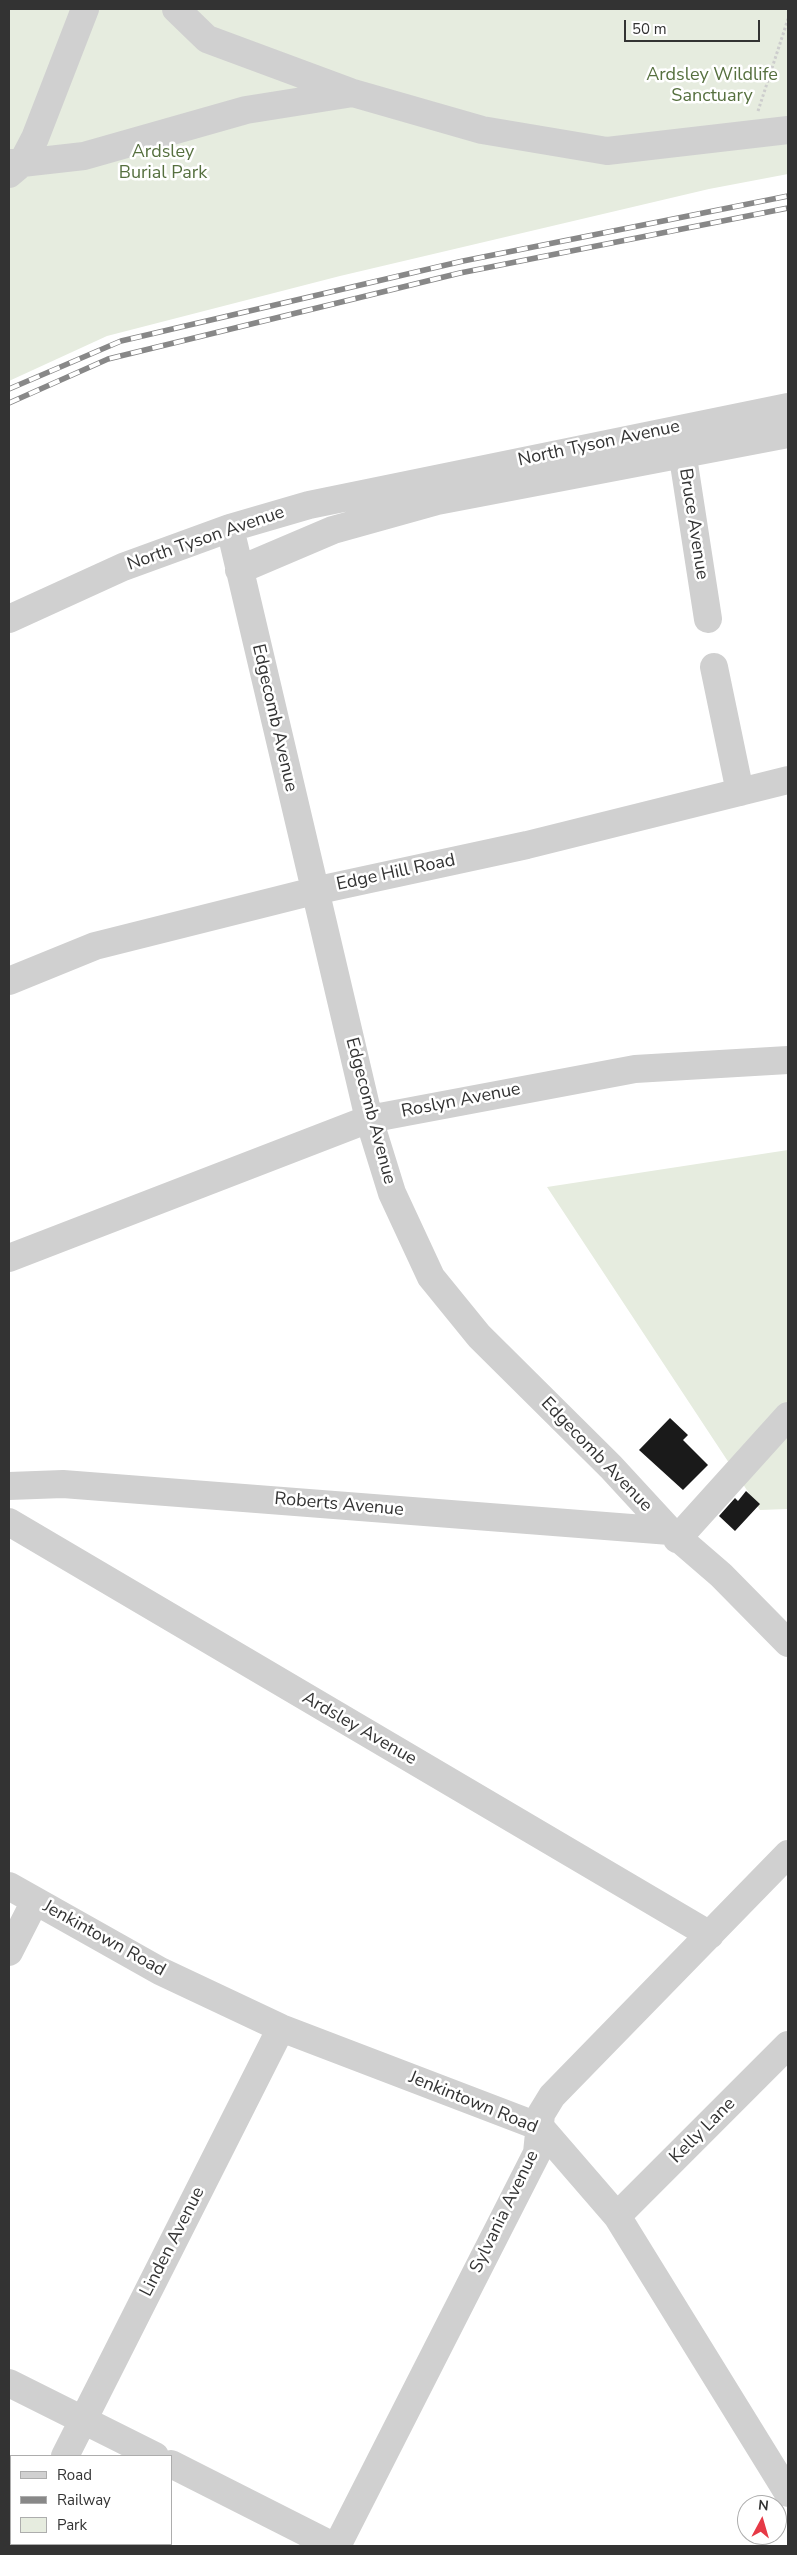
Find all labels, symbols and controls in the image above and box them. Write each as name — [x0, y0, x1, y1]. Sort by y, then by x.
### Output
scale bar — [627, 10, 763, 42]
text: 50 m — [632, 19, 667, 39]
park label: Ardsley Wildlife Sanctuary — [646, 65, 778, 108]
park label: Ardsley Burial Park — [119, 142, 207, 184]
street label: North Tyson Avenue — [516, 416, 682, 472]
street label: Bruce Avenue — [674, 467, 712, 581]
street label: North Tyson Avenue — [125, 502, 287, 576]
street label: Edgecomb Avenue — [246, 642, 302, 794]
street label: Edge Hill Road — [335, 850, 457, 896]
street label: Edgecomb Avenue — [340, 1035, 400, 1187]
street label: Roslyn Avenue — [400, 1079, 522, 1123]
street label: Edgecomb Avenue — [536, 1393, 656, 1517]
street label: Roberts Avenue — [273, 1489, 405, 1521]
street label: Ardsley Avenue — [298, 1688, 420, 1770]
street label: Jenkintown Road — [39, 1896, 169, 1982]
street label: Jenkintown Road — [405, 2067, 541, 2139]
street label: Kelly Lane — [666, 2094, 740, 2168]
street label: Sylvania Avenue — [466, 2147, 544, 2277]
street label: Linden Avenue — [136, 2183, 210, 2301]
legend — [10, 2455, 172, 2545]
text: Road — [57, 2465, 92, 2485]
text: Railway — [57, 2490, 111, 2510]
north arrow — [737, 2495, 787, 2545]
text: N — [757, 2496, 770, 2516]
text: Park — [57, 2515, 87, 2535]

